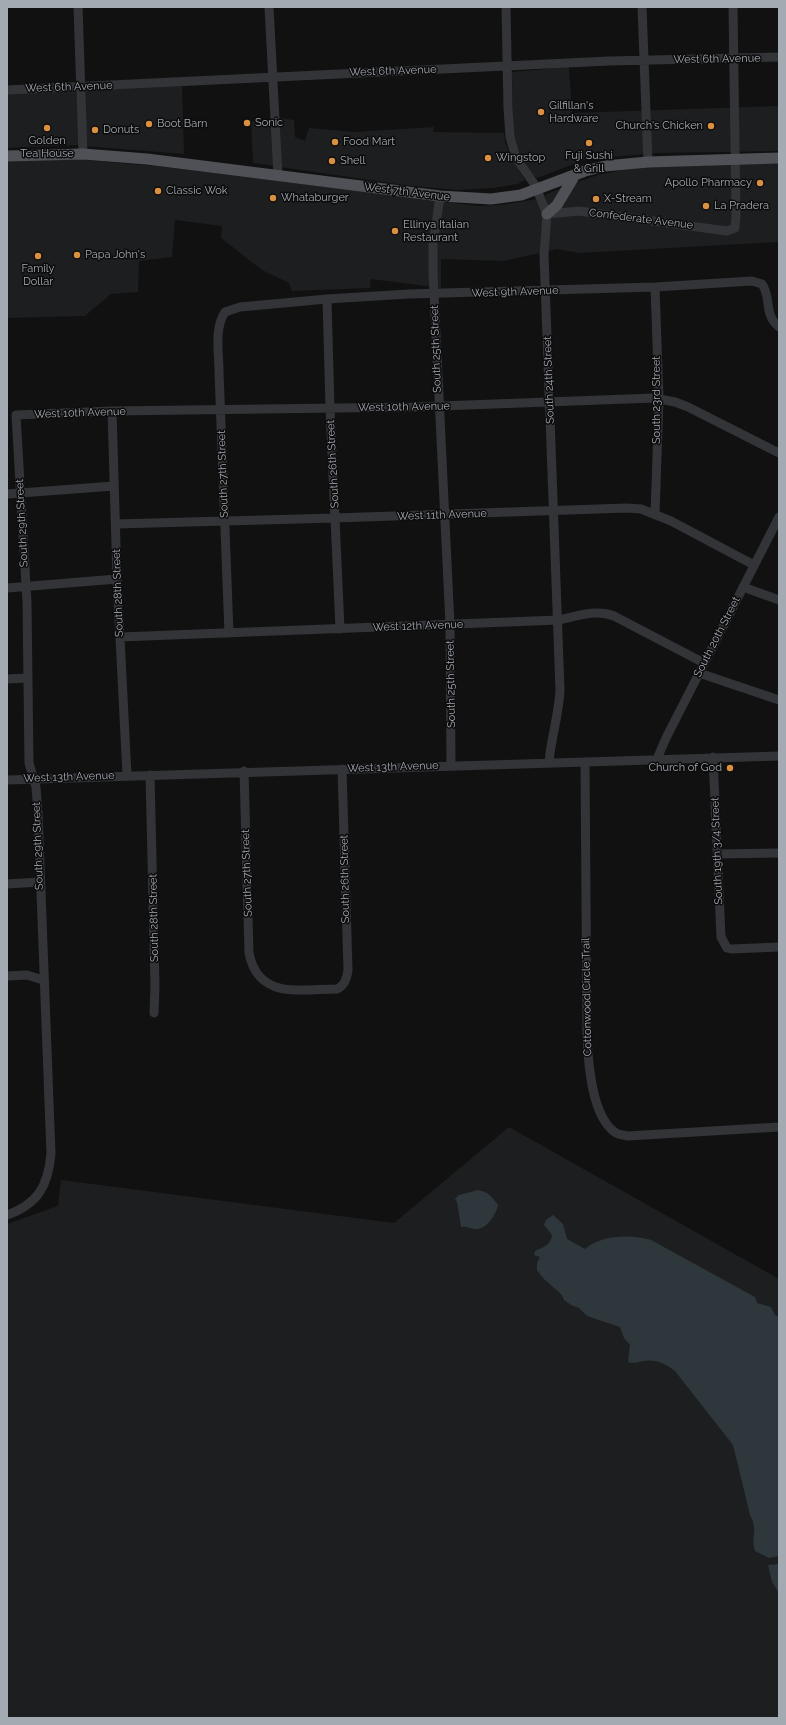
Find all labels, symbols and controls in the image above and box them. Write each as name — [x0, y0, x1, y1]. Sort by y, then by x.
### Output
street label: West 6th Avenue — [673, 52, 761, 66]
street label: West 6th Avenue — [349, 63, 437, 79]
street label: West 6th Avenue — [25, 79, 113, 95]
place label: Gilfillan's Hardware — [549, 99, 599, 125]
marker: Gilfillan's Hardware — [536, 107, 546, 117]
place label: Sonic — [255, 116, 283, 130]
place label: Boot Barn — [157, 117, 207, 131]
marker: Sonic — [242, 118, 252, 128]
marker: Boot Barn — [144, 119, 154, 129]
place label: Church's Chicken — [616, 119, 703, 133]
marker: Church's Chicken — [706, 121, 716, 131]
marker: Golden Tea House — [42, 123, 52, 133]
place label: Donuts — [103, 123, 139, 137]
marker: Donuts — [90, 125, 100, 135]
place label: Golden Tea House — [20, 134, 74, 160]
place label: Food Mart — [343, 135, 395, 149]
marker: Food Mart — [330, 137, 340, 147]
marker: Fuji Sushi & Grill — [584, 138, 594, 148]
place label: Fuji Sushi & Grill — [565, 149, 613, 175]
place label: Wingstop — [496, 151, 545, 165]
marker: Wingstop — [483, 153, 493, 163]
place label: Shell — [340, 154, 366, 168]
marker: Shell — [327, 156, 337, 166]
place label: Apollo Pharmacy — [665, 176, 752, 190]
marker: Apollo Pharmacy — [755, 178, 765, 188]
street label: West 7th Avenue — [363, 180, 451, 204]
place label: Classic Wok — [166, 184, 228, 198]
marker: Classic Wok — [153, 186, 163, 196]
place label: Whataburger — [281, 191, 349, 205]
place label: X-Stream — [604, 192, 652, 206]
marker: Whataburger — [268, 193, 278, 203]
marker: X-Stream — [591, 194, 601, 204]
place label: La Pradera — [714, 199, 769, 213]
marker: La Pradera — [701, 201, 711, 211]
street label: Confederate Avenue — [588, 206, 694, 232]
place label: Ellinya Italian Restaurant — [403, 218, 469, 244]
marker: Ellinya Italian Restaurant — [390, 226, 400, 236]
place label: Papa John's — [85, 248, 145, 262]
marker: Papa John's — [72, 250, 82, 260]
marker: Family Dollar — [33, 251, 43, 261]
place label: Family Dollar — [21, 262, 55, 288]
street label: West 9th Avenue — [471, 284, 559, 300]
street label: South 25th Street — [428, 305, 444, 393]
street label: South 24th Street — [541, 336, 557, 424]
street label: South 23rd Street — [650, 356, 664, 444]
street label: West 10th Avenue — [358, 400, 450, 414]
street label: West 10th Avenue — [34, 405, 126, 421]
street label: South 26th Street — [324, 420, 342, 508]
street label: South 27th Street — [215, 430, 231, 518]
street label: South 29th Street — [13, 479, 31, 567]
street label: West 11th Avenue — [397, 507, 487, 523]
street label: South 28th Street — [110, 549, 126, 637]
street label: South 20th Street — [691, 595, 743, 679]
street label: West 12th Avenue — [372, 618, 464, 634]
street label: South 25th Street — [444, 640, 458, 728]
street label: West 13th Avenue — [347, 759, 439, 775]
place label: Church of God — [648, 761, 722, 775]
marker: Church of God — [725, 763, 735, 773]
street label: West 13th Avenue — [23, 769, 115, 785]
street label: South 19th 3/4 Street — [709, 797, 725, 905]
street label: South 29th Street — [30, 802, 46, 890]
street label: South 27th Street — [239, 829, 255, 917]
street label: South 26th Street — [338, 835, 352, 923]
street label: South 28th Street — [147, 874, 161, 962]
street label: Cottonwood Circle Trail — [579, 938, 595, 1056]

